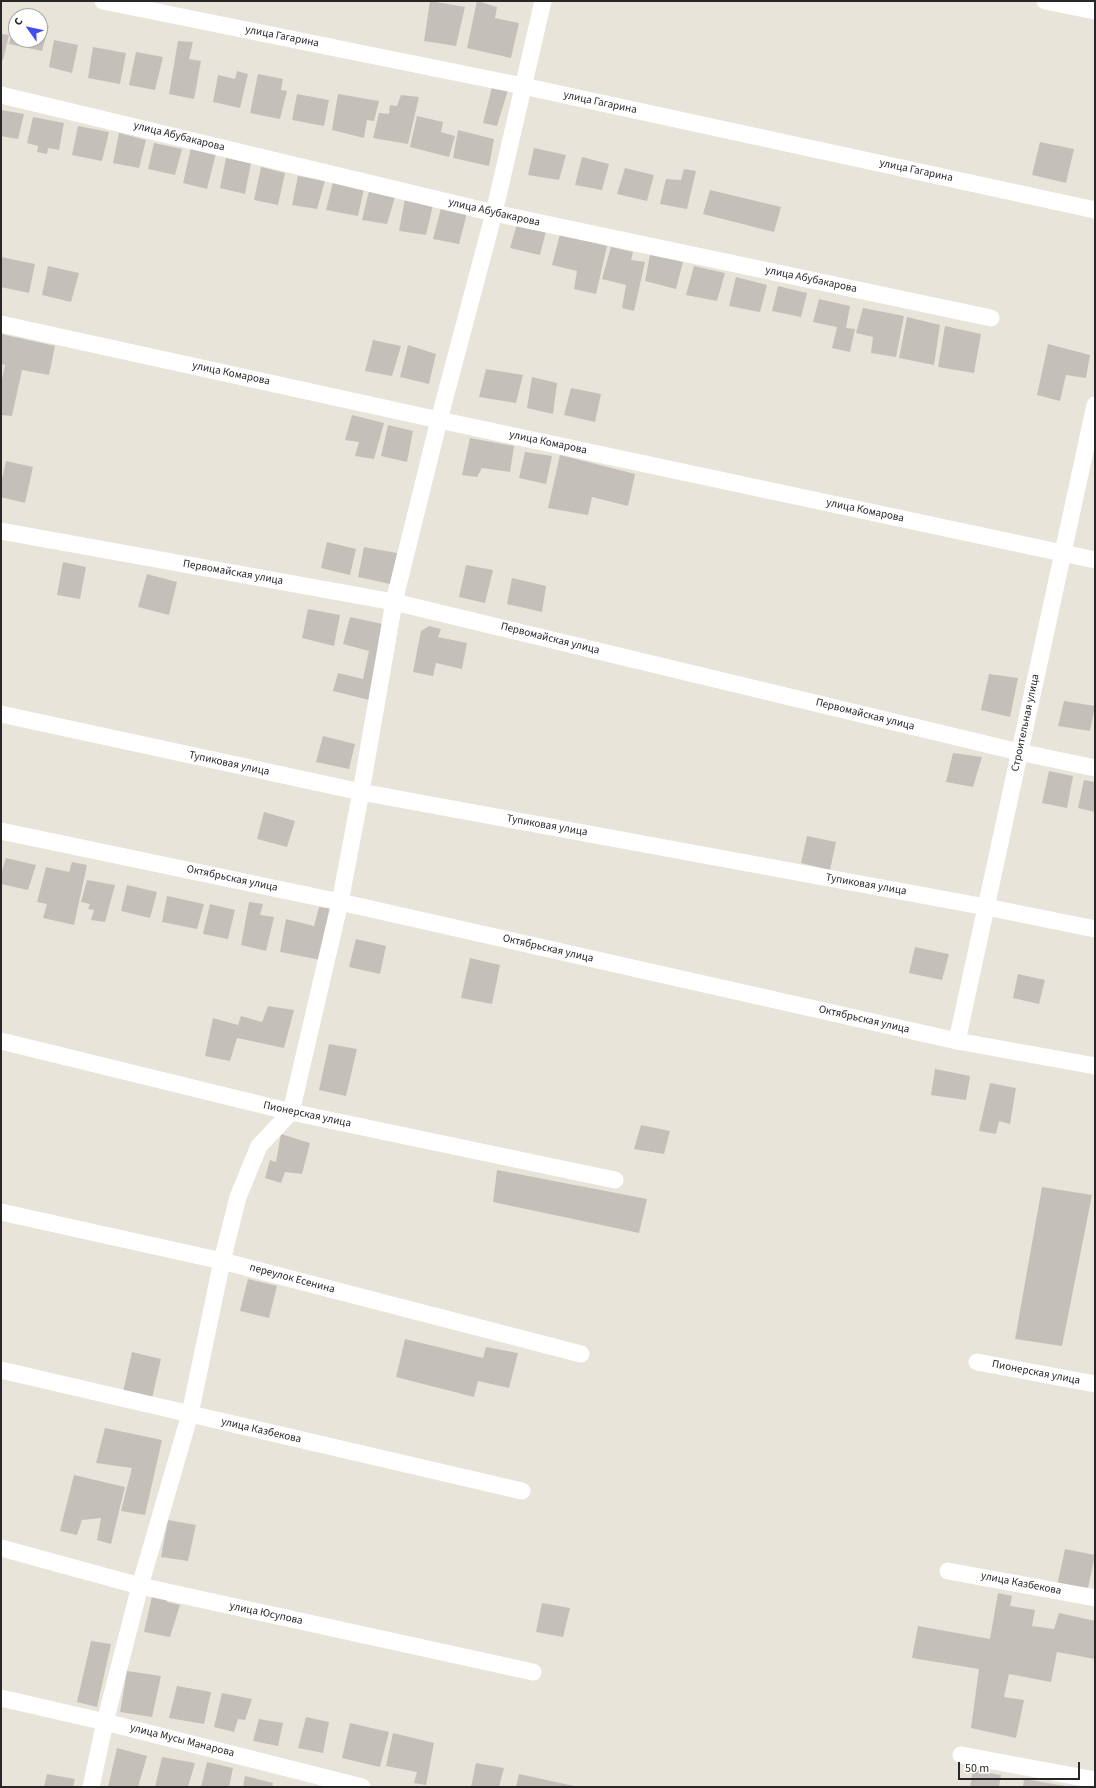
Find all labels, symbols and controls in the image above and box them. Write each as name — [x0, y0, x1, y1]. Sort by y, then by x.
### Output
north arrow — [8, 8, 48, 48]
text: С — [10, 15, 26, 29]
street label: улица Гагарина — [244, 23, 320, 51]
street label: улица Гагарина — [562, 89, 638, 117]
street label: улица Абубакарова — [132, 119, 226, 155]
street label: улица Гагарина — [878, 157, 954, 185]
street label: улица Абубакарова — [447, 196, 541, 230]
street label: улица Абубакарова — [764, 264, 858, 296]
street label: улица Комарова — [191, 359, 271, 389]
street label: улица Комарова — [508, 428, 588, 458]
street label: улица Комарова — [825, 496, 905, 526]
street label: Первомайская улица — [182, 558, 284, 588]
street label: Первомайская улица — [499, 620, 601, 658]
street label: Строительная улица — [1009, 673, 1043, 773]
street label: Первомайская улица — [814, 696, 916, 734]
street label: Тупиковая улица — [188, 749, 270, 779]
street label: Тупиковая улица — [505, 812, 589, 840]
street label: Октябрьская улица — [185, 863, 279, 895]
street label: Тупиковая улица — [824, 871, 908, 899]
street label: Октябрьская улица — [501, 932, 595, 966]
street label: Октябрьская улица — [817, 1003, 911, 1037]
street label: Пионерская улица — [262, 1099, 352, 1131]
street label: переулок Есенина — [248, 1261, 336, 1297]
street label: Пионерская улица — [991, 1358, 1081, 1388]
street label: улица Казбекова — [220, 1415, 302, 1447]
street label: улица Казбекова — [980, 1570, 1062, 1598]
street label: улица Юсупова — [228, 1600, 304, 1628]
street label: улица Мусы Манарова — [128, 1722, 236, 1760]
scale bar — [960, 1754, 1082, 1780]
text: 50 m — [965, 1760, 989, 1777]

